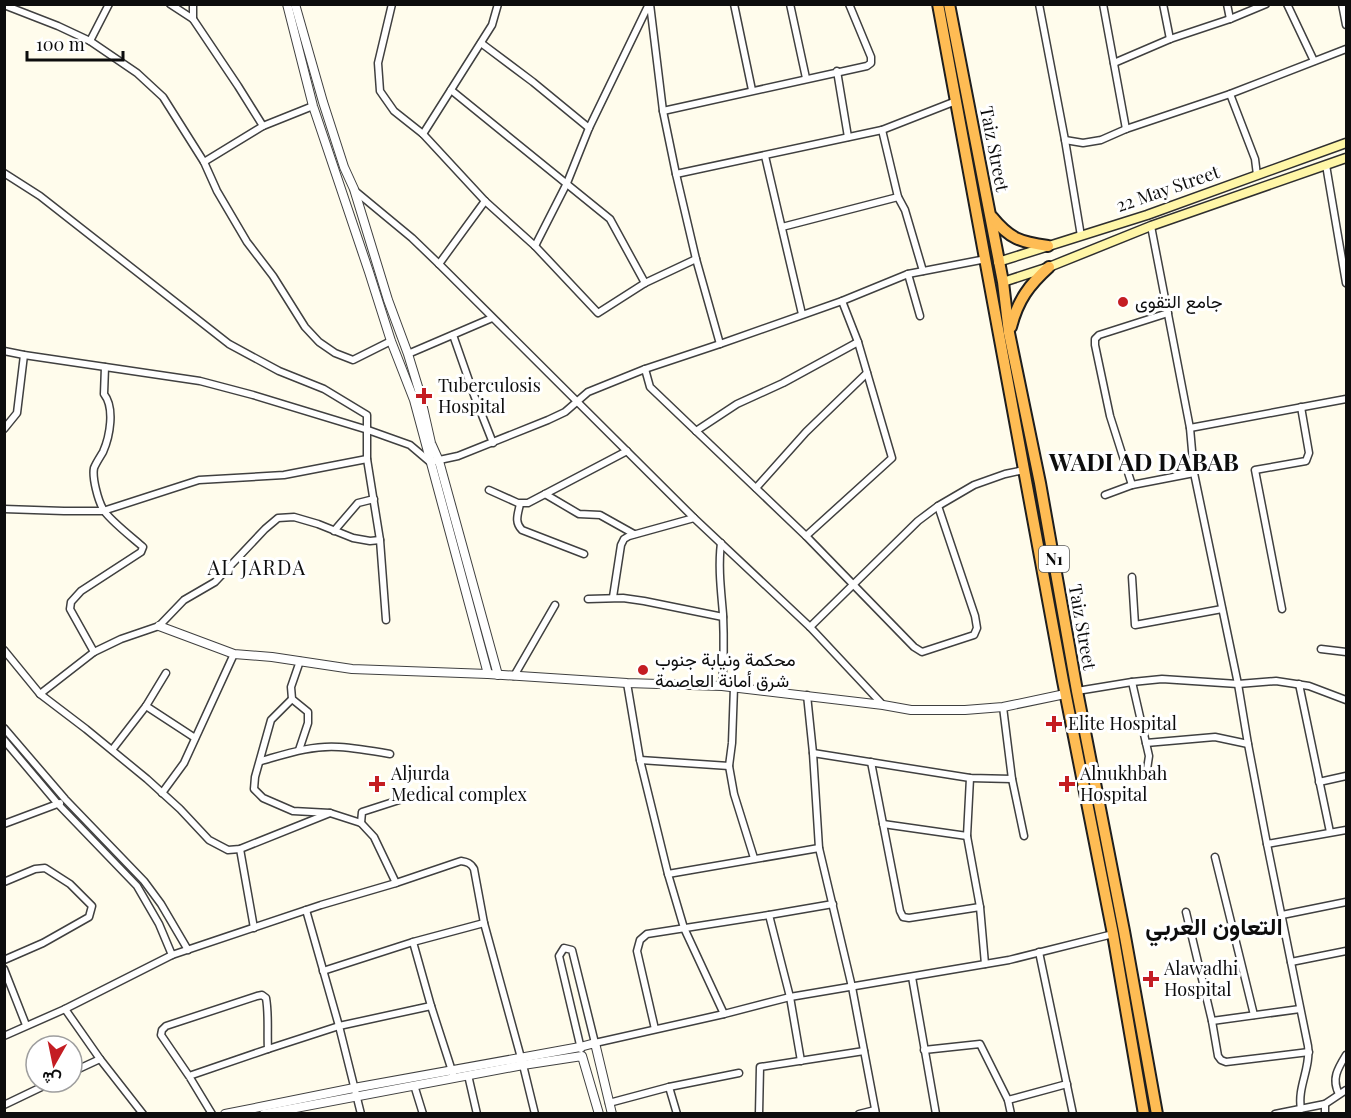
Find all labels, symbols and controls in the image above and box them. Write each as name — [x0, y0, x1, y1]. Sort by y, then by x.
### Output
scale bar — [27, 24, 123, 62]
text: 100 m — [36, 32, 85, 56]
street label: Taiz Street — [975, 104, 1015, 194]
street label: 22 May Street — [1113, 159, 1223, 217]
place label: جامع التقوى — [1135, 289, 1223, 314]
marker: جامع التقوى — [1116, 295, 1130, 309]
place label: Tuberculosis Hospital — [438, 373, 541, 418]
marker: Tuberculosis Hospital — [415, 387, 433, 405]
district label: WADI AD DABAB — [1048, 445, 1239, 477]
road number: N1 — [1039, 546, 1069, 572]
district label: AL JARDA — [206, 553, 307, 580]
street label: Taiz Street — [1064, 582, 1102, 672]
place label: محكمة ونيابة جنوب شرق أمانة العاصمة — [655, 647, 796, 692]
marker: محكمة ونيابة جنوب شرق أمانة العاصمة — [636, 663, 650, 677]
place label: Elite Hospital — [1068, 711, 1177, 735]
marker: Elite Hospital — [1045, 715, 1063, 733]
place label: Aljurda Medical complex — [390, 761, 527, 806]
place label: Alnukhbah Hospital — [1079, 761, 1168, 806]
marker: Aljurda Medical complex — [368, 775, 386, 793]
marker: Alnukhbah Hospital — [1058, 775, 1076, 793]
district label: التعاون العربي — [1145, 909, 1283, 947]
place label: Alawadhi Hospital — [1163, 956, 1238, 1001]
marker: Alawadhi Hospital — [1142, 970, 1160, 988]
north arrow — [24, 1034, 84, 1094]
text: ش — [40, 1067, 63, 1091]

